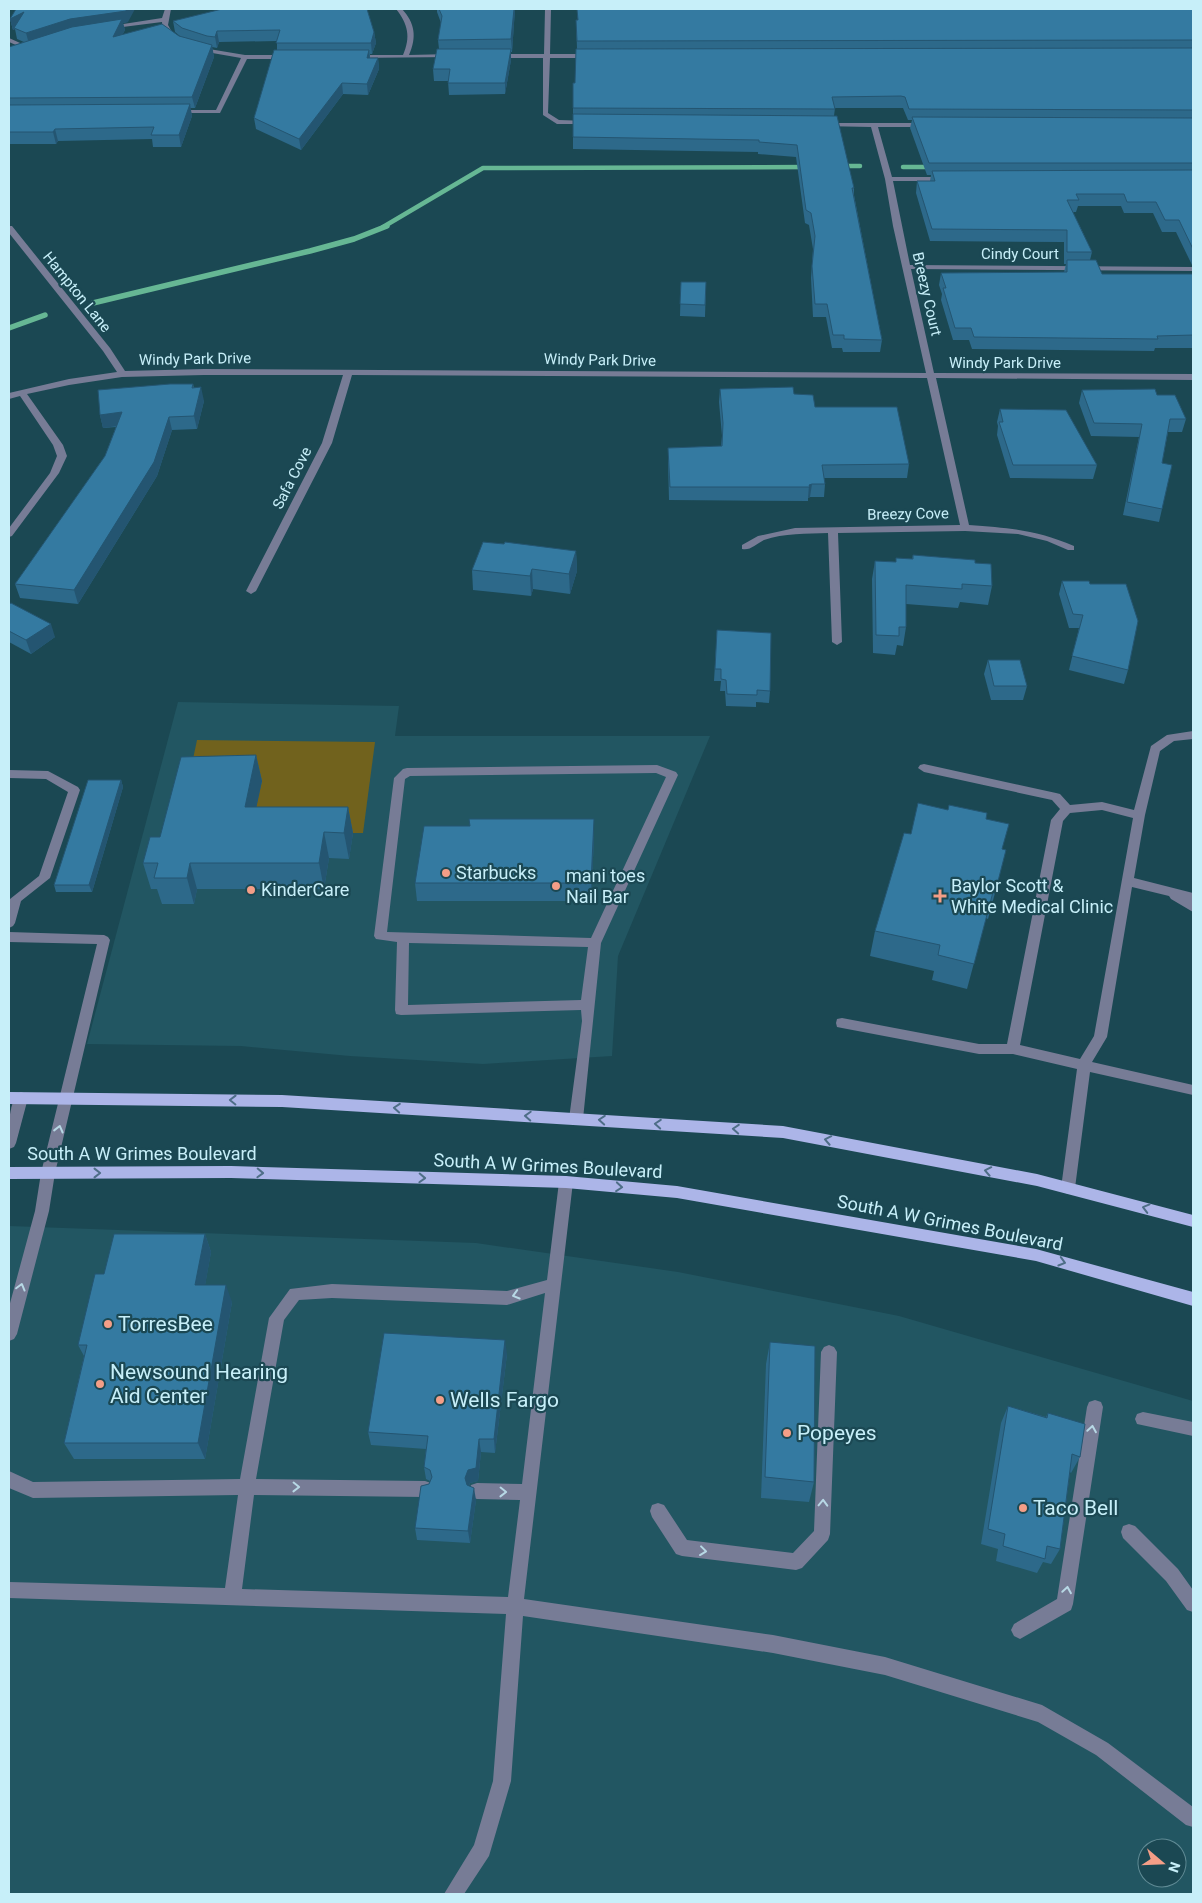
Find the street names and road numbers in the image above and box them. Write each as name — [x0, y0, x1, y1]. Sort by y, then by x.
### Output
street label: Cindy Court — [981, 245, 1059, 263]
street label: Hampton Lane — [39, 248, 115, 336]
street label: Breezy Court — [909, 250, 945, 338]
street label: Windy Park Drive — [139, 349, 251, 369]
street label: Windy Park Drive — [544, 350, 656, 370]
street label: Windy Park Drive — [949, 354, 1061, 372]
street label: Safa Cove — [269, 444, 315, 512]
street label: Breezy Cove — [867, 504, 949, 524]
street label: South A W Grimes Boulevard — [27, 1143, 257, 1164]
street label: South A W Grimes Boulevard — [433, 1149, 663, 1182]
street label: South A W Grimes Boulevard — [836, 1190, 1065, 1255]

